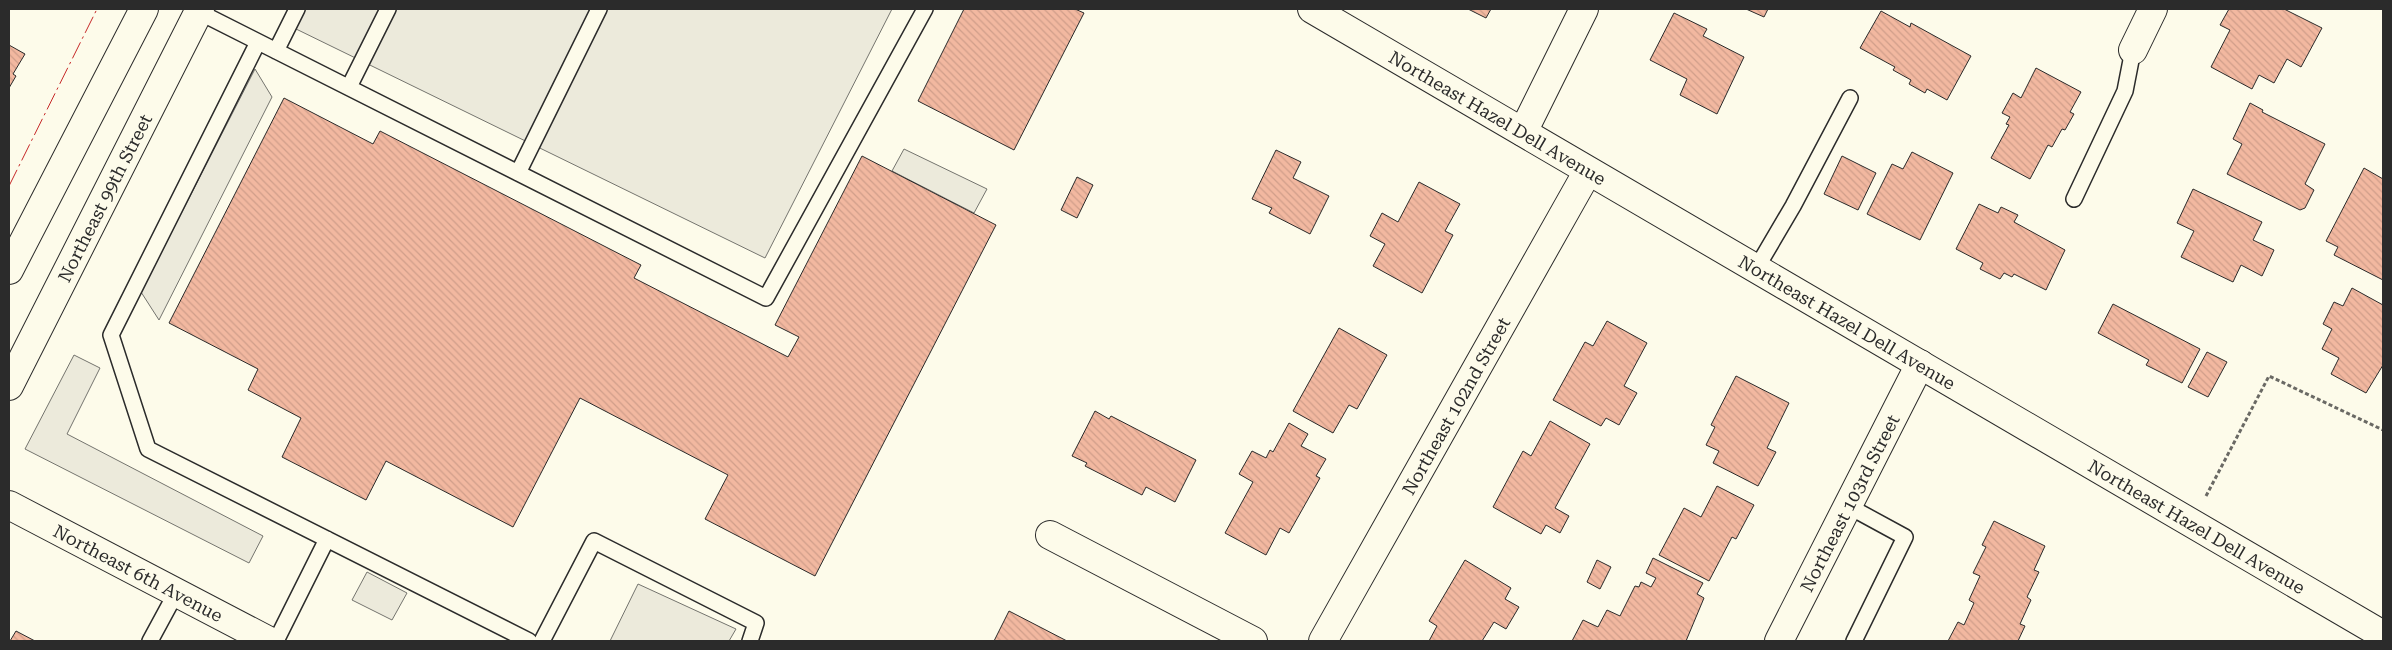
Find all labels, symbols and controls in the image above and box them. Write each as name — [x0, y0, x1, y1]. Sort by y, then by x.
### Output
street label: Northeast Hazel Dell Avenue — [1385, 46, 1610, 189]
street label: Northeast 99th Street — [53, 110, 156, 285]
street label: Northeast Hazel Dell Avenue — [1735, 250, 1960, 393]
street label: Northeast 102nd Street — [1397, 313, 1514, 498]
street label: Northeast 103rd Street — [1795, 411, 1903, 595]
street label: Northeast Hazel Dell Avenue — [2085, 455, 2309, 598]
street label: Northeast 6th Avenue — [50, 520, 227, 626]

